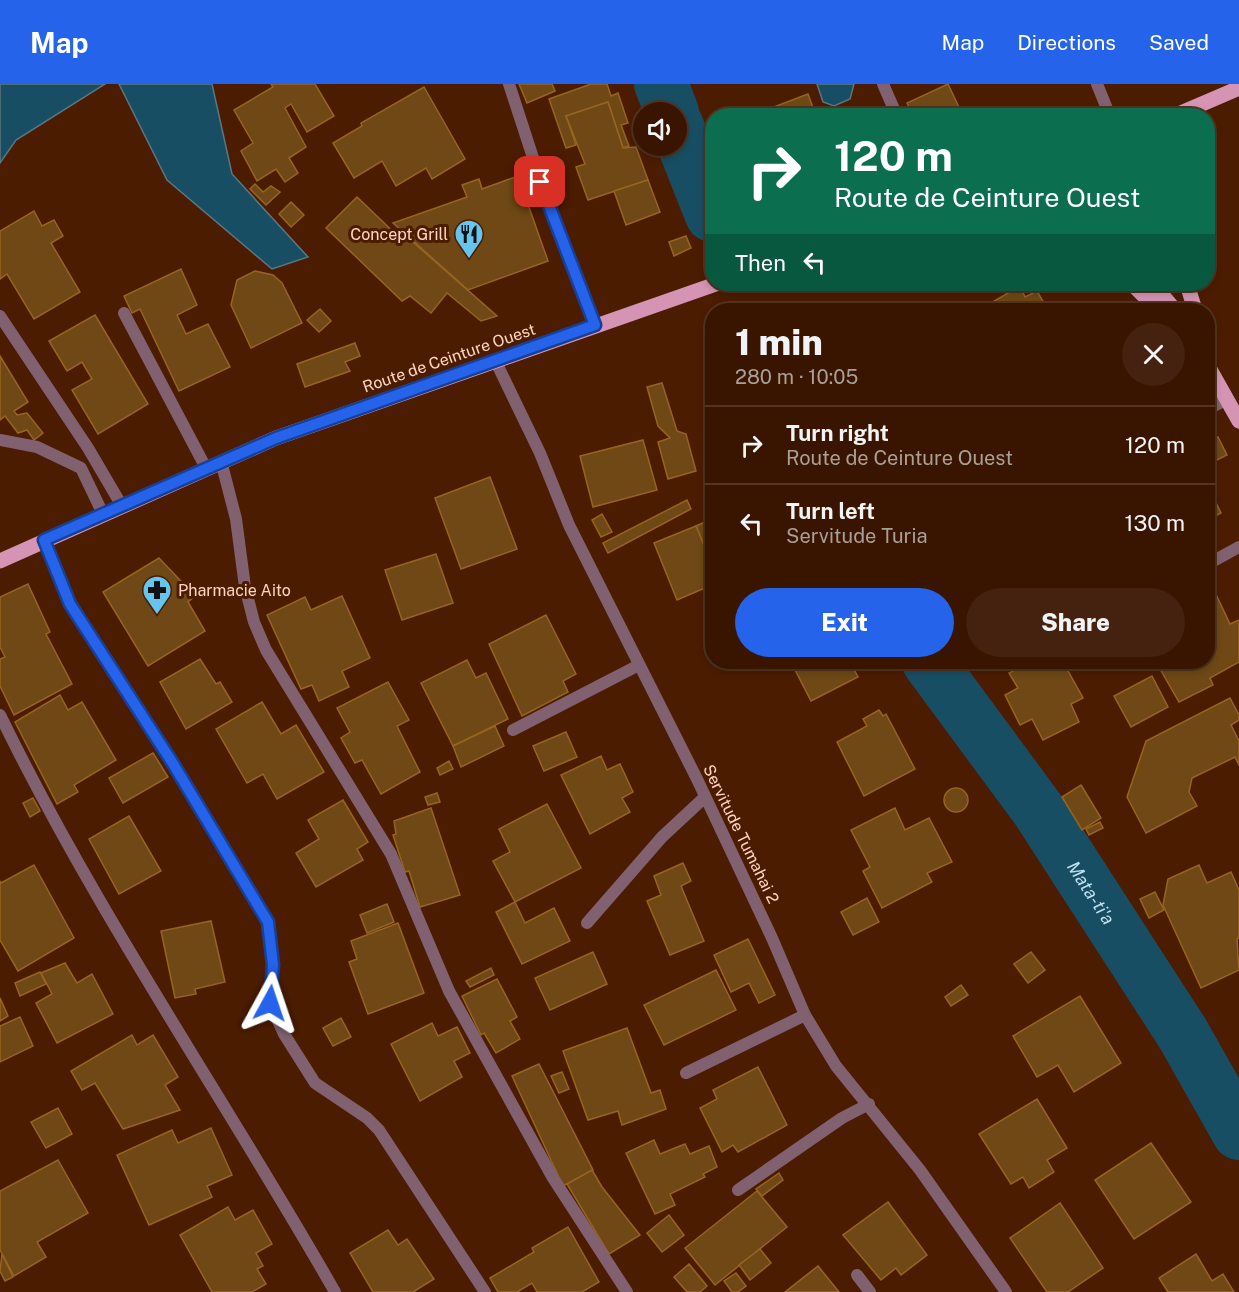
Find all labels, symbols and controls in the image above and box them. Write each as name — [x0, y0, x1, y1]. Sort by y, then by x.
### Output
text: Map — [30, 26, 89, 59]
text: Map — [942, 30, 984, 55]
text: Directions — [1017, 30, 1116, 55]
text: Saved — [1149, 30, 1209, 55]
map controls — [633, 102, 687, 156]
button: sound — [633, 102, 687, 156]
text: 120 m — [834, 131, 953, 180]
icon: right — [735, 132, 813, 210]
pin — [514, 156, 565, 207]
icon: arrive — [523, 165, 556, 198]
text: Route de Ceinture Ouest — [834, 181, 1140, 213]
restaurant icon: Concept Grill — [453, 218, 485, 260]
place label: Concept Grill — [350, 225, 448, 244]
icon: left — [798, 246, 831, 279]
text: Then — [735, 250, 786, 276]
street label: Route de Ceinture Ouest — [360, 319, 538, 397]
text: 1 min — [735, 321, 823, 363]
button: close — [1122, 323, 1185, 386]
text: 280 m · 10:05 — [735, 365, 858, 389]
text: Turn right — [786, 420, 889, 446]
icon: right — [735, 429, 768, 462]
text: 120 m — [1125, 432, 1185, 458]
text: Route de Ceinture Ouest — [786, 446, 1013, 470]
text: Turn left — [786, 498, 875, 524]
icon: left — [735, 507, 768, 540]
text: 130 m — [1124, 510, 1185, 536]
text: Servitude Turia — [786, 524, 927, 548]
pharmacy icon: Pharmacie Aito — [141, 574, 173, 616]
place label: Pharmacie Aito — [178, 581, 291, 600]
button: Exit — [735, 588, 954, 657]
button: Share — [966, 588, 1185, 657]
street label: Servitude Tumahai 2 — [699, 761, 783, 907]
water label: Mata-ti'a — [1063, 857, 1120, 928]
position arrow — [238, 971, 302, 1035]

